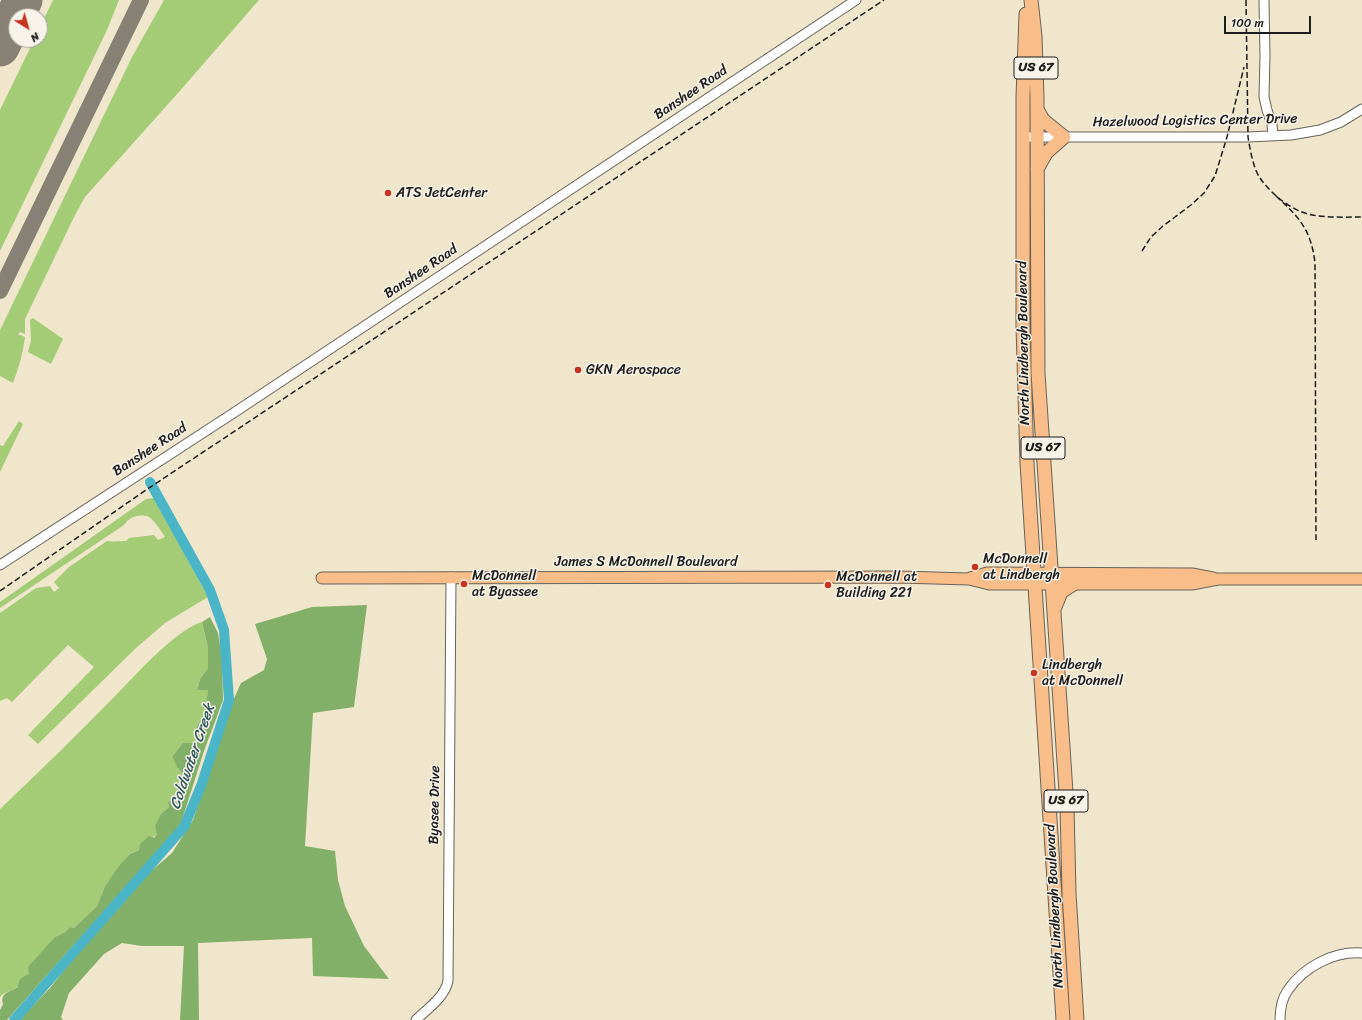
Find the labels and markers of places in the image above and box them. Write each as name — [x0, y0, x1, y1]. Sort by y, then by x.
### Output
place label: ATS JetCenter — [396, 185, 487, 201]
marker: ATS JetCenter — [383, 188, 393, 198]
place label: GKN Aerospace — [586, 362, 681, 378]
marker: GKN Aerospace — [573, 365, 583, 375]
place label: McDonnell at Lindbergh — [983, 551, 1060, 584]
marker: McDonnell at Lindbergh — [970, 562, 980, 572]
place label: McDonnell at Byassee — [472, 568, 538, 600]
place label: McDonnell at Building 221 — [836, 569, 917, 602]
marker: McDonnell at Byassee — [459, 579, 469, 589]
marker: McDonnell at Building 221 — [823, 580, 833, 590]
place label: Lindbergh at McDonnell — [1042, 657, 1123, 690]
marker: Lindbergh at McDonnell — [1029, 668, 1039, 678]

